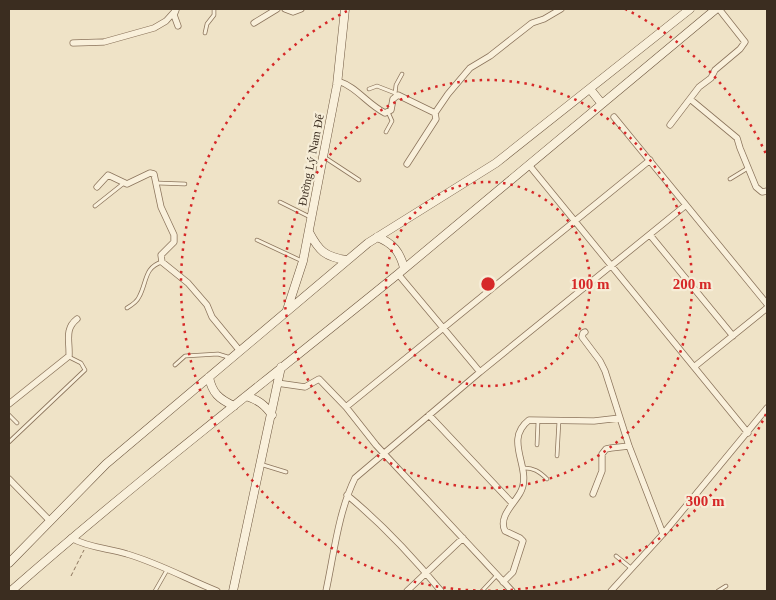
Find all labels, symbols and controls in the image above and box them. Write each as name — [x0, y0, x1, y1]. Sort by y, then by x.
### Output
street label: Đường Lý Nam Đế — [295, 112, 327, 207]
centre of rings — [479, 275, 497, 293]
text: 100 m — [571, 276, 610, 292]
text: 200 m — [673, 276, 712, 292]
text: 300 m — [686, 493, 725, 509]

